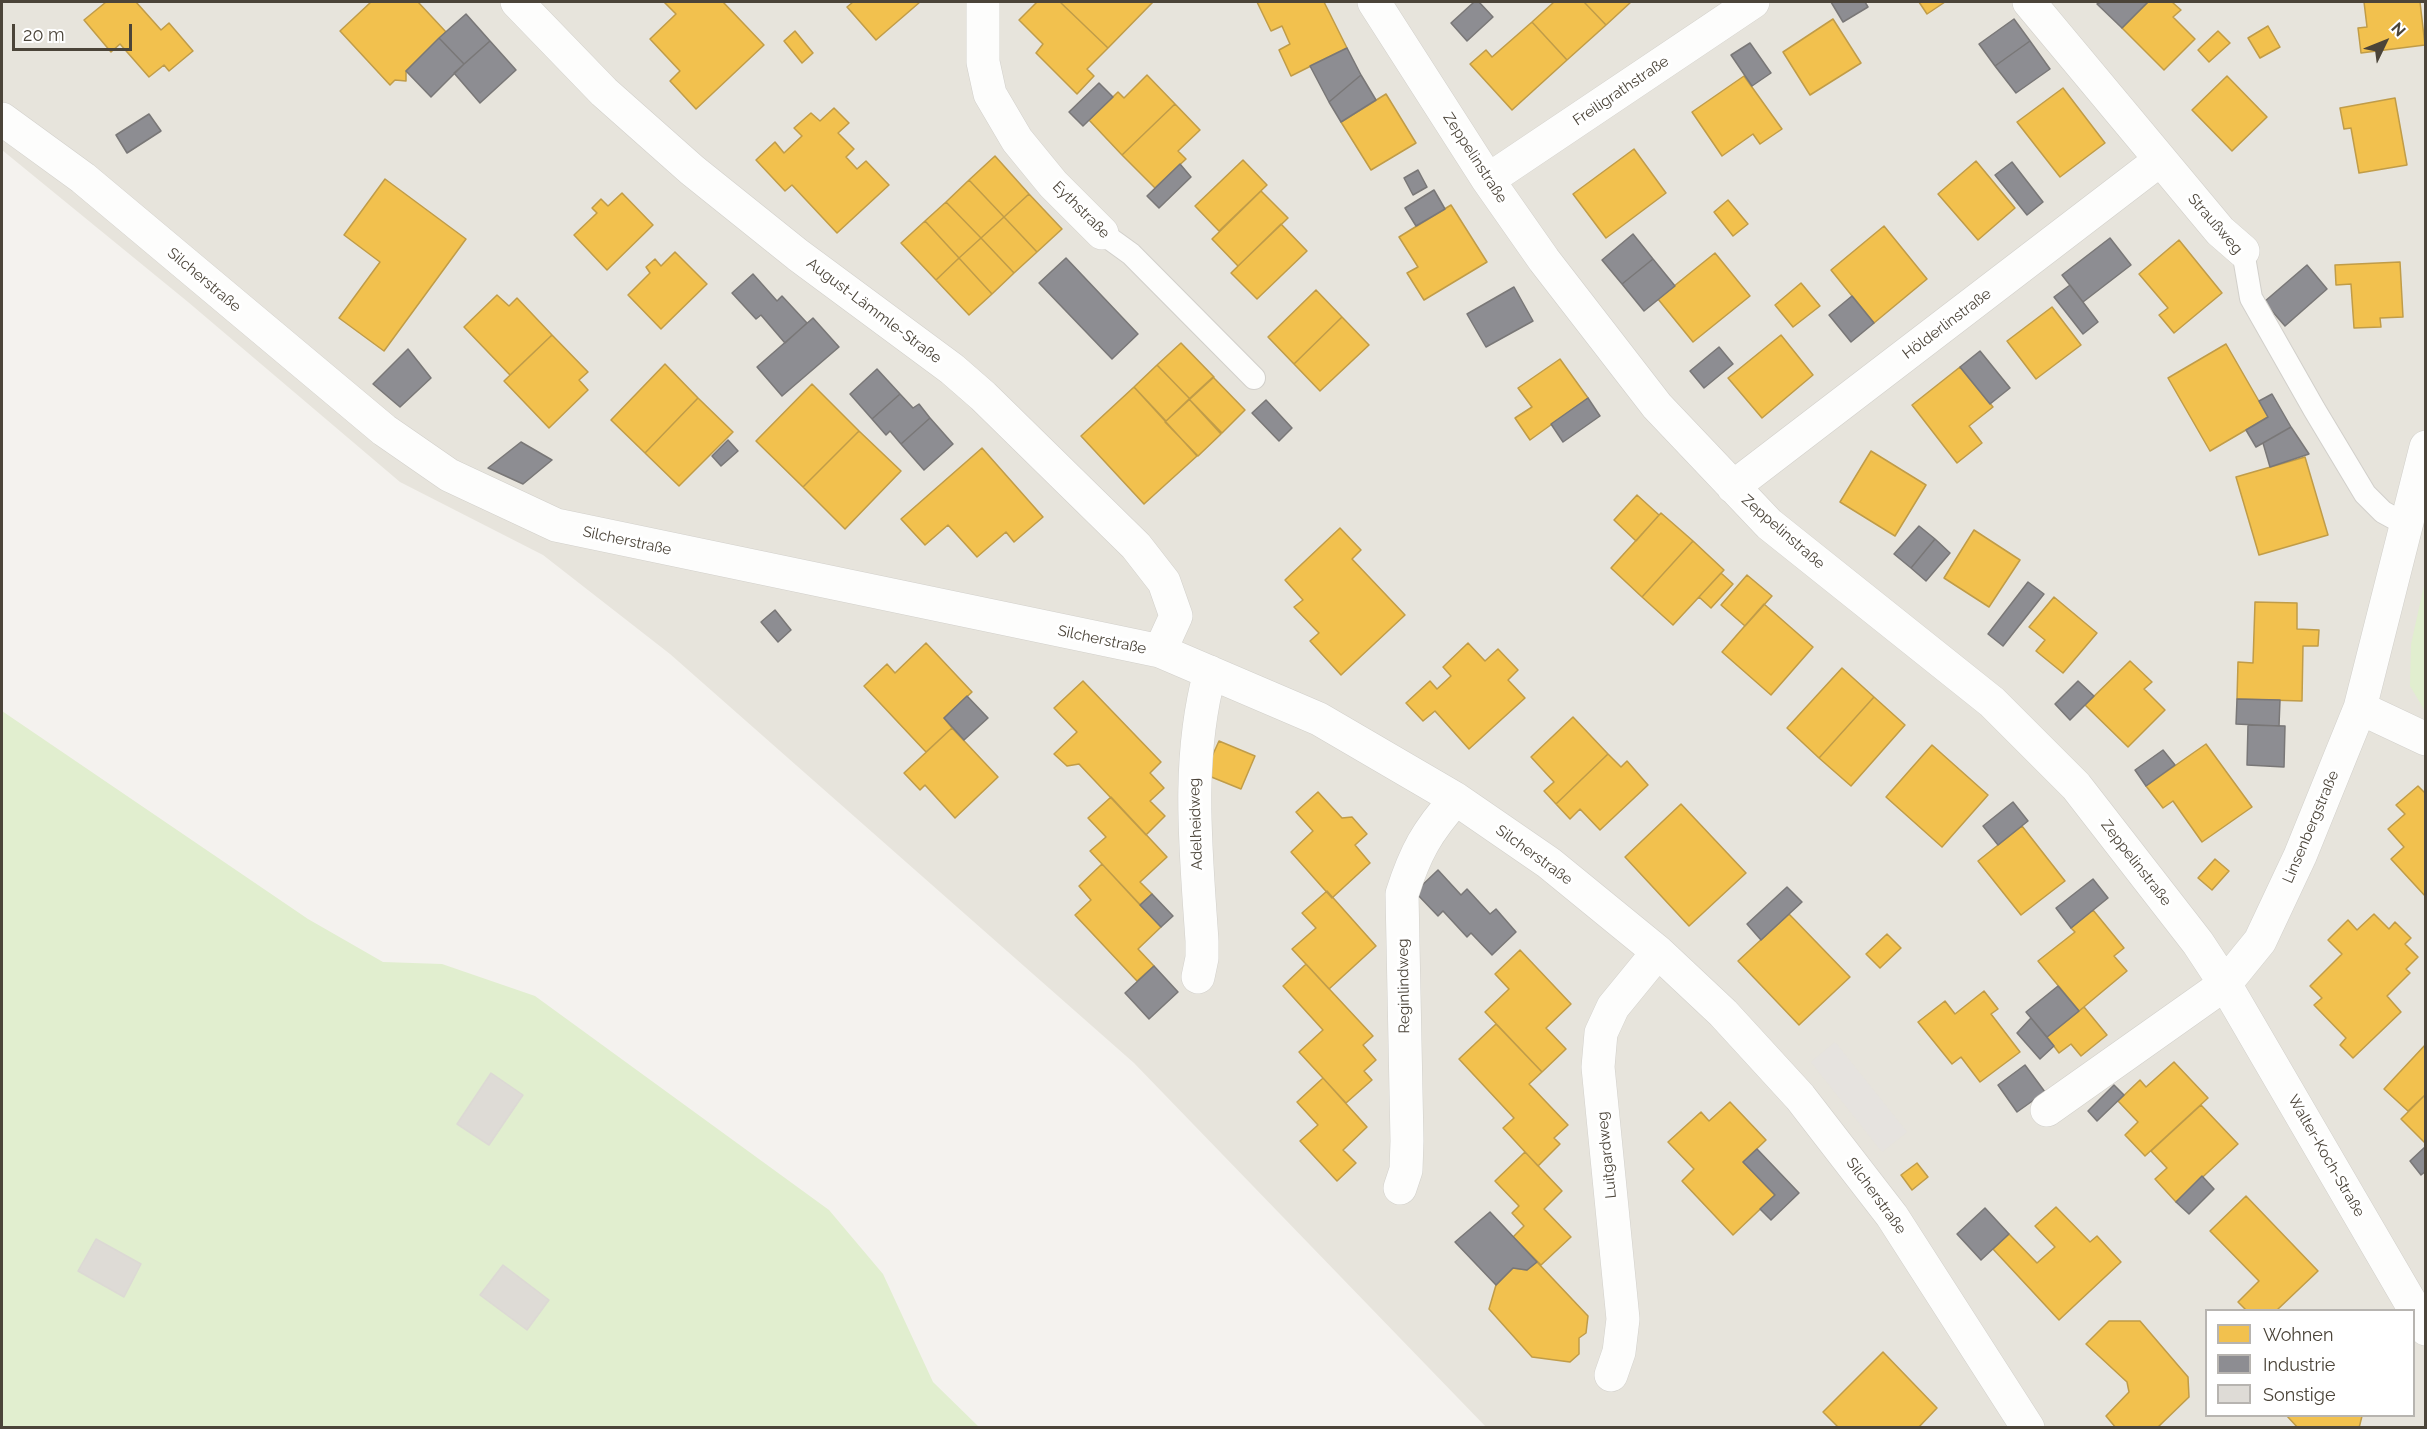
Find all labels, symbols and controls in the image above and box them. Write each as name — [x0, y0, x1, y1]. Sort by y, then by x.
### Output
scale bar — [15, 12, 135, 50]
north arrow — [2355, 12, 2415, 72]
text: N — [2387, 18, 2410, 40]
text: 20 m — [23, 24, 65, 45]
street label: Freiligrathstraße — [1570, 52, 1672, 130]
street label: Zeppelinstraße — [1439, 109, 1511, 207]
street label: Eythstraße — [1049, 178, 1113, 242]
street label: Straußweg — [2184, 190, 2246, 258]
street label: Silcherstraße — [164, 244, 244, 316]
street label: August-Lämmle-Straße — [803, 255, 945, 367]
street label: Hölderlinstraße — [1899, 285, 1995, 363]
street label: Zeppelinstraße — [1738, 491, 1828, 573]
street label: Silcherstraße — [581, 523, 673, 559]
street label: Silcherstraße — [1056, 622, 1148, 658]
street label: Linsenbergstraße — [2279, 768, 2343, 886]
street label: Adelheidweg — [1185, 778, 1207, 870]
street label: Zeppelinstraße — [2097, 816, 2175, 910]
street label: Silcherstraße — [1492, 821, 1576, 889]
street label: Reginlindweg — [1394, 938, 1414, 1034]
street label: Walter-Koch-Straße — [2284, 1092, 2368, 1220]
street label: Luitgardweg — [1593, 1110, 1621, 1200]
street label: Silcherstraße — [1842, 1154, 1910, 1238]
legend — [2205, 1309, 2415, 1417]
text: Wohnen — [2263, 1324, 2333, 1345]
text: Industrie — [2263, 1354, 2335, 1375]
text: Sonstige — [2263, 1384, 2335, 1405]

